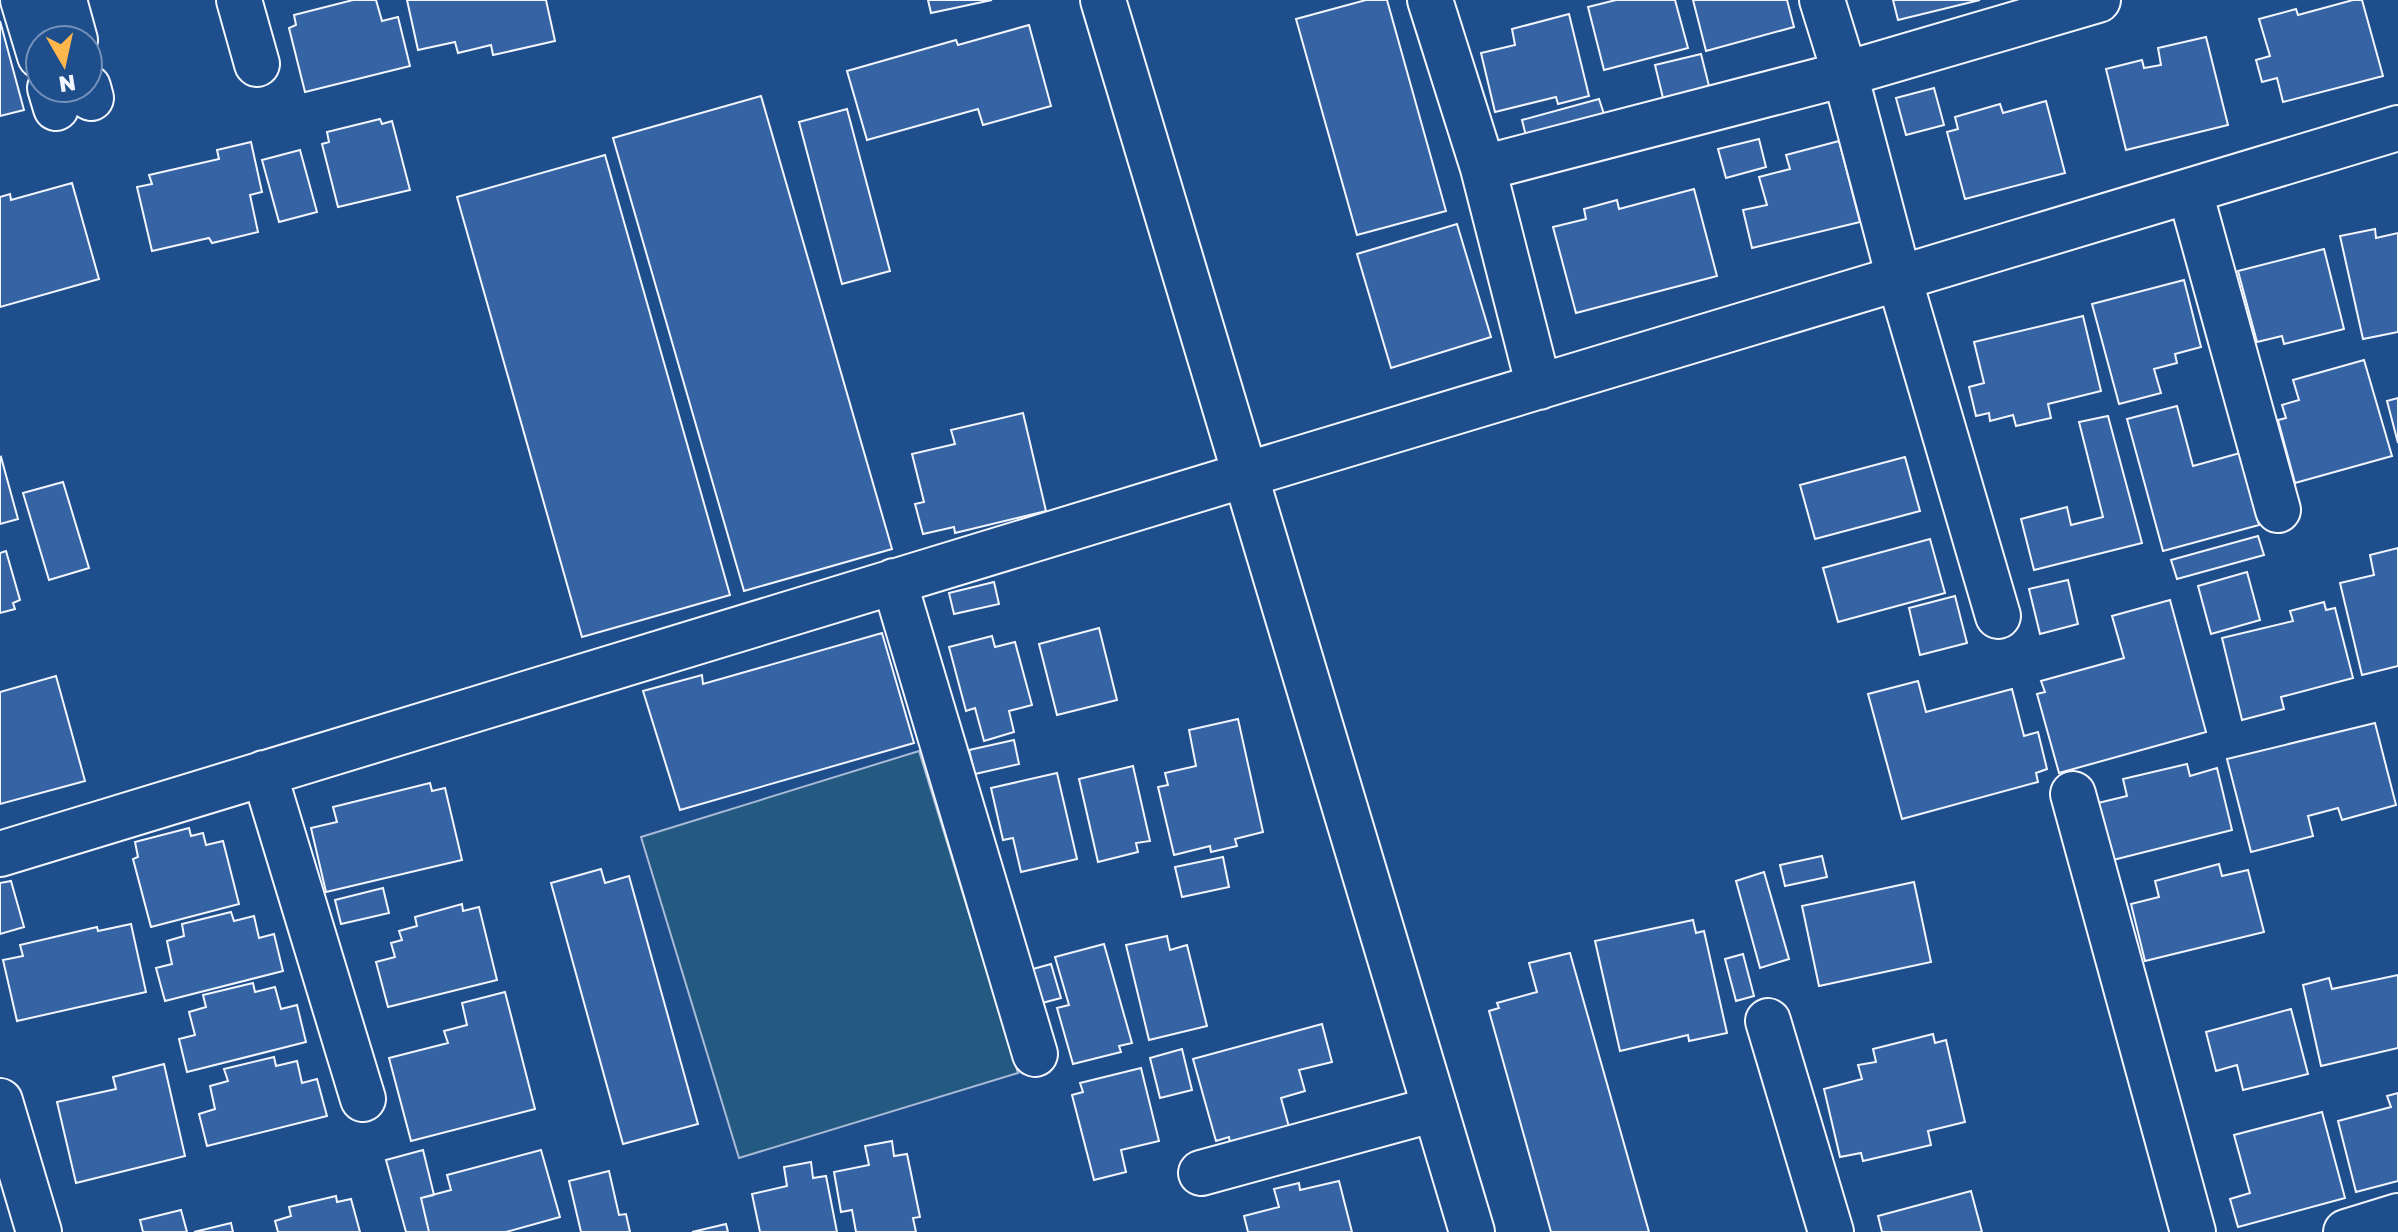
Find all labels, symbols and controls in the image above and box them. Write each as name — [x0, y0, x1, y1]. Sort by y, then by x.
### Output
north arrow — [24, 24, 104, 104]
text: N — [57, 70, 78, 99]

